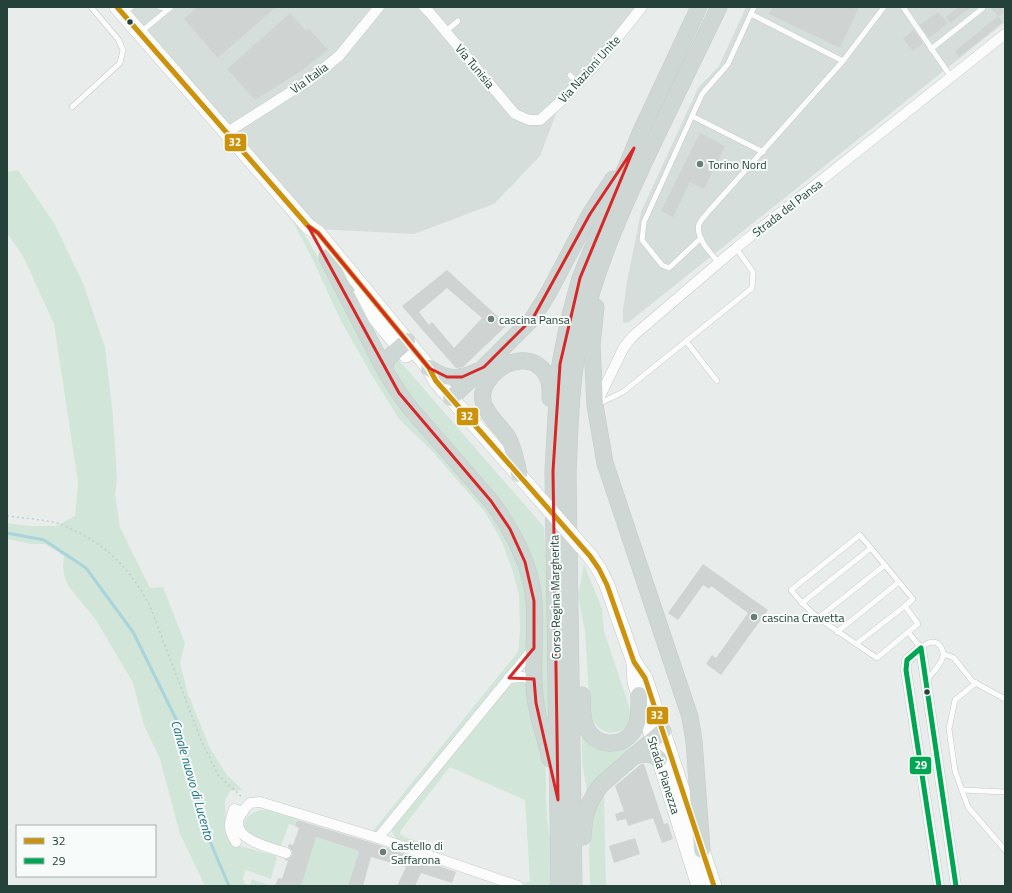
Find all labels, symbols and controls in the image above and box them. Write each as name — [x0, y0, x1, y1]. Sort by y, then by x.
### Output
unlabelled marker — [125, 17, 135, 27]
street label: Via Nazioni Unite — [553, 31, 625, 107]
street label: Via Tunisia — [451, 40, 499, 92]
street label: Via Italia — [286, 58, 332, 98]
line badge: 32 — [224, 133, 247, 152]
text: 32 — [229, 134, 241, 150]
place label: Torino Nord — [708, 155, 767, 174]
marker: Torino Nord — [695, 159, 705, 169]
street label: Strada del Pansa — [748, 174, 826, 242]
place label: cascina Pansa — [499, 310, 570, 329]
marker: cascina Pansa — [486, 314, 496, 324]
line badge: 32 — [456, 407, 479, 426]
text: 32 — [461, 408, 473, 424]
street label: Corso Regina Margherita — [544, 535, 566, 659]
place label: cascina Cravetta — [762, 608, 845, 627]
marker: cascina Cravetta — [749, 612, 759, 622]
unlabelled marker — [922, 687, 932, 697]
line badge: 32 — [646, 706, 669, 725]
text: 32 — [651, 707, 663, 723]
water label: Canale nuovo di Lucento — [166, 718, 220, 843]
street label: Strada Pianezza — [642, 734, 686, 816]
line badge: 29 — [909, 756, 932, 775]
text: 29 — [915, 757, 927, 773]
legend — [16, 825, 156, 877]
text: 32 — [52, 831, 65, 850]
place label: Castello di Saffarona — [391, 836, 443, 869]
marker: Castello di Saffarona — [378, 847, 388, 857]
text: 29 — [52, 851, 66, 870]

